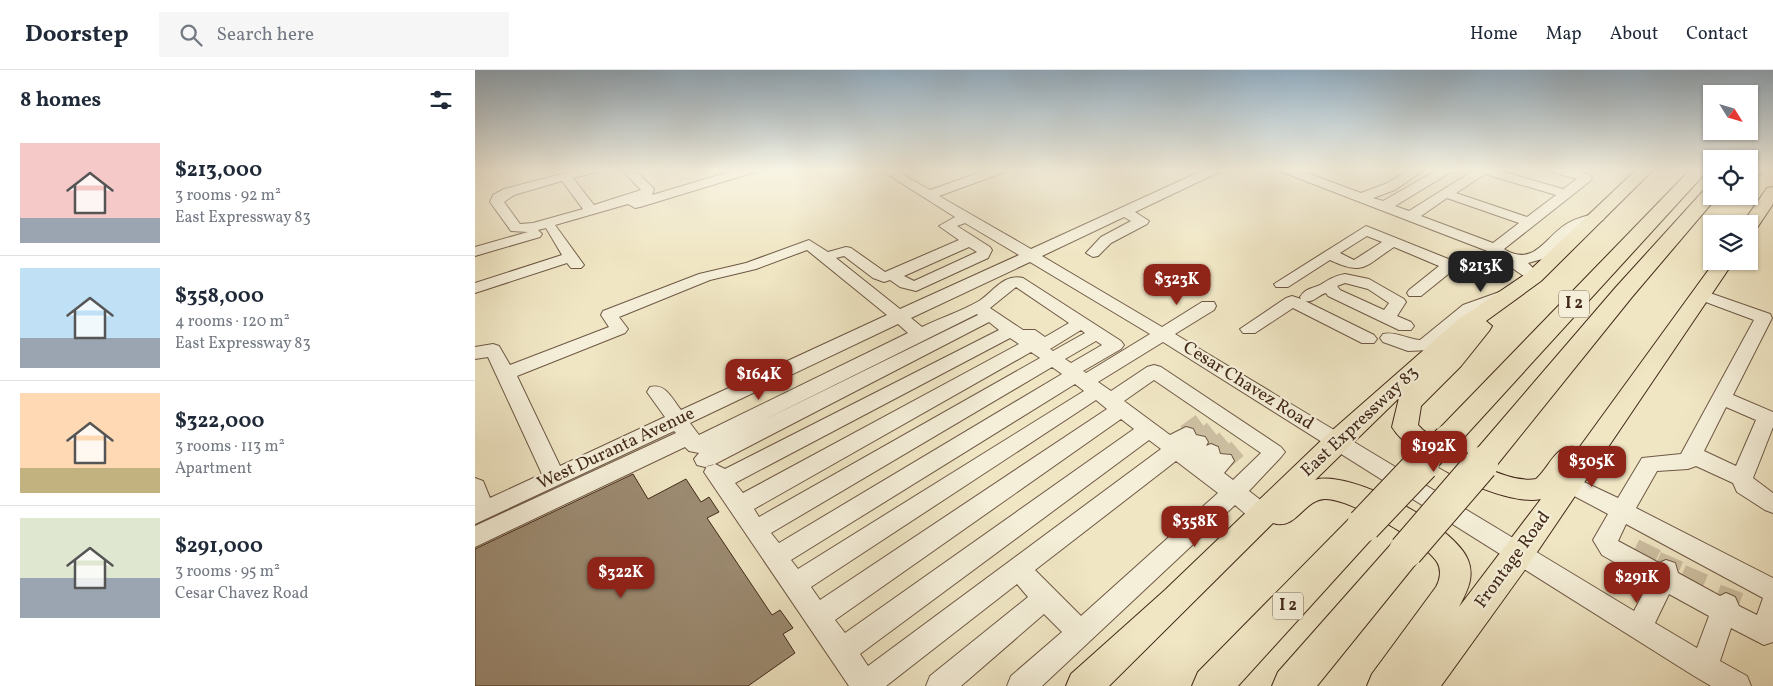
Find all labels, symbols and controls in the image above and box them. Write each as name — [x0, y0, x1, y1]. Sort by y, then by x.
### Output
search box — [159, 12, 509, 57]
text: Doorstep — [25, 18, 129, 52]
icon: search — [177, 21, 205, 49]
text: Search here — [217, 22, 314, 48]
text: Home — [1470, 22, 1518, 47]
text: Map — [1546, 22, 1582, 47]
text: About — [1610, 22, 1658, 47]
text: Contact — [1686, 22, 1748, 47]
north arrow — [1703, 85, 1757, 140]
map controls — [1703, 85, 1758, 270]
text: 8 homes — [20, 86, 101, 115]
icon: filters — [427, 86, 455, 114]
button: locate — [1703, 150, 1758, 205]
text: $213,000 — [175, 156, 262, 185]
icon: home — [60, 163, 120, 223]
text: 3 rooms · 92 m² — [175, 185, 281, 207]
text: East Expressway 83 — [175, 207, 311, 229]
button: layers — [1703, 215, 1758, 270]
pin: $213K — [1446, 250, 1516, 293]
text: $213K — [1459, 256, 1503, 278]
pin: $323K — [1142, 264, 1212, 306]
text: $323K — [1155, 269, 1199, 291]
text: $358,000 — [175, 282, 264, 311]
icon: home — [60, 288, 120, 348]
road number: I 2 — [1559, 290, 1589, 318]
text: 4 rooms · 120 m² — [175, 311, 290, 333]
text: East Expressway 83 — [175, 333, 311, 355]
street label: Cesar Chavez Road — [1178, 336, 1318, 436]
pin: $164K — [724, 358, 794, 401]
street label: East Expressway 83 — [1296, 361, 1424, 483]
text: $164K — [736, 364, 782, 386]
street label: West Duranta Avenue — [533, 402, 699, 496]
text: $322,000 — [175, 407, 265, 436]
icon: home — [60, 413, 120, 473]
pin: $192K — [1399, 430, 1469, 473]
text: 3 rooms · 113 m² — [175, 436, 285, 458]
text: $192K — [1412, 436, 1456, 458]
pin: $305K — [1557, 446, 1627, 488]
text: $305K — [1569, 451, 1615, 473]
text: Apartment — [175, 458, 252, 480]
pin: $358K — [1160, 506, 1230, 548]
street label: Frontage Road — [1469, 506, 1557, 614]
text: $358K — [1172, 511, 1218, 533]
text: $291,000 — [175, 532, 263, 561]
icon: home — [60, 538, 120, 598]
pin: $322K — [586, 556, 656, 599]
text: 3 rooms · 95 m² — [175, 561, 280, 583]
text: $322K — [598, 562, 644, 584]
pin: $291K — [1602, 562, 1672, 604]
text: $291K — [1615, 567, 1659, 589]
text: Cesar Chavez Road — [175, 583, 308, 605]
road number: I 2 — [1273, 592, 1303, 620]

